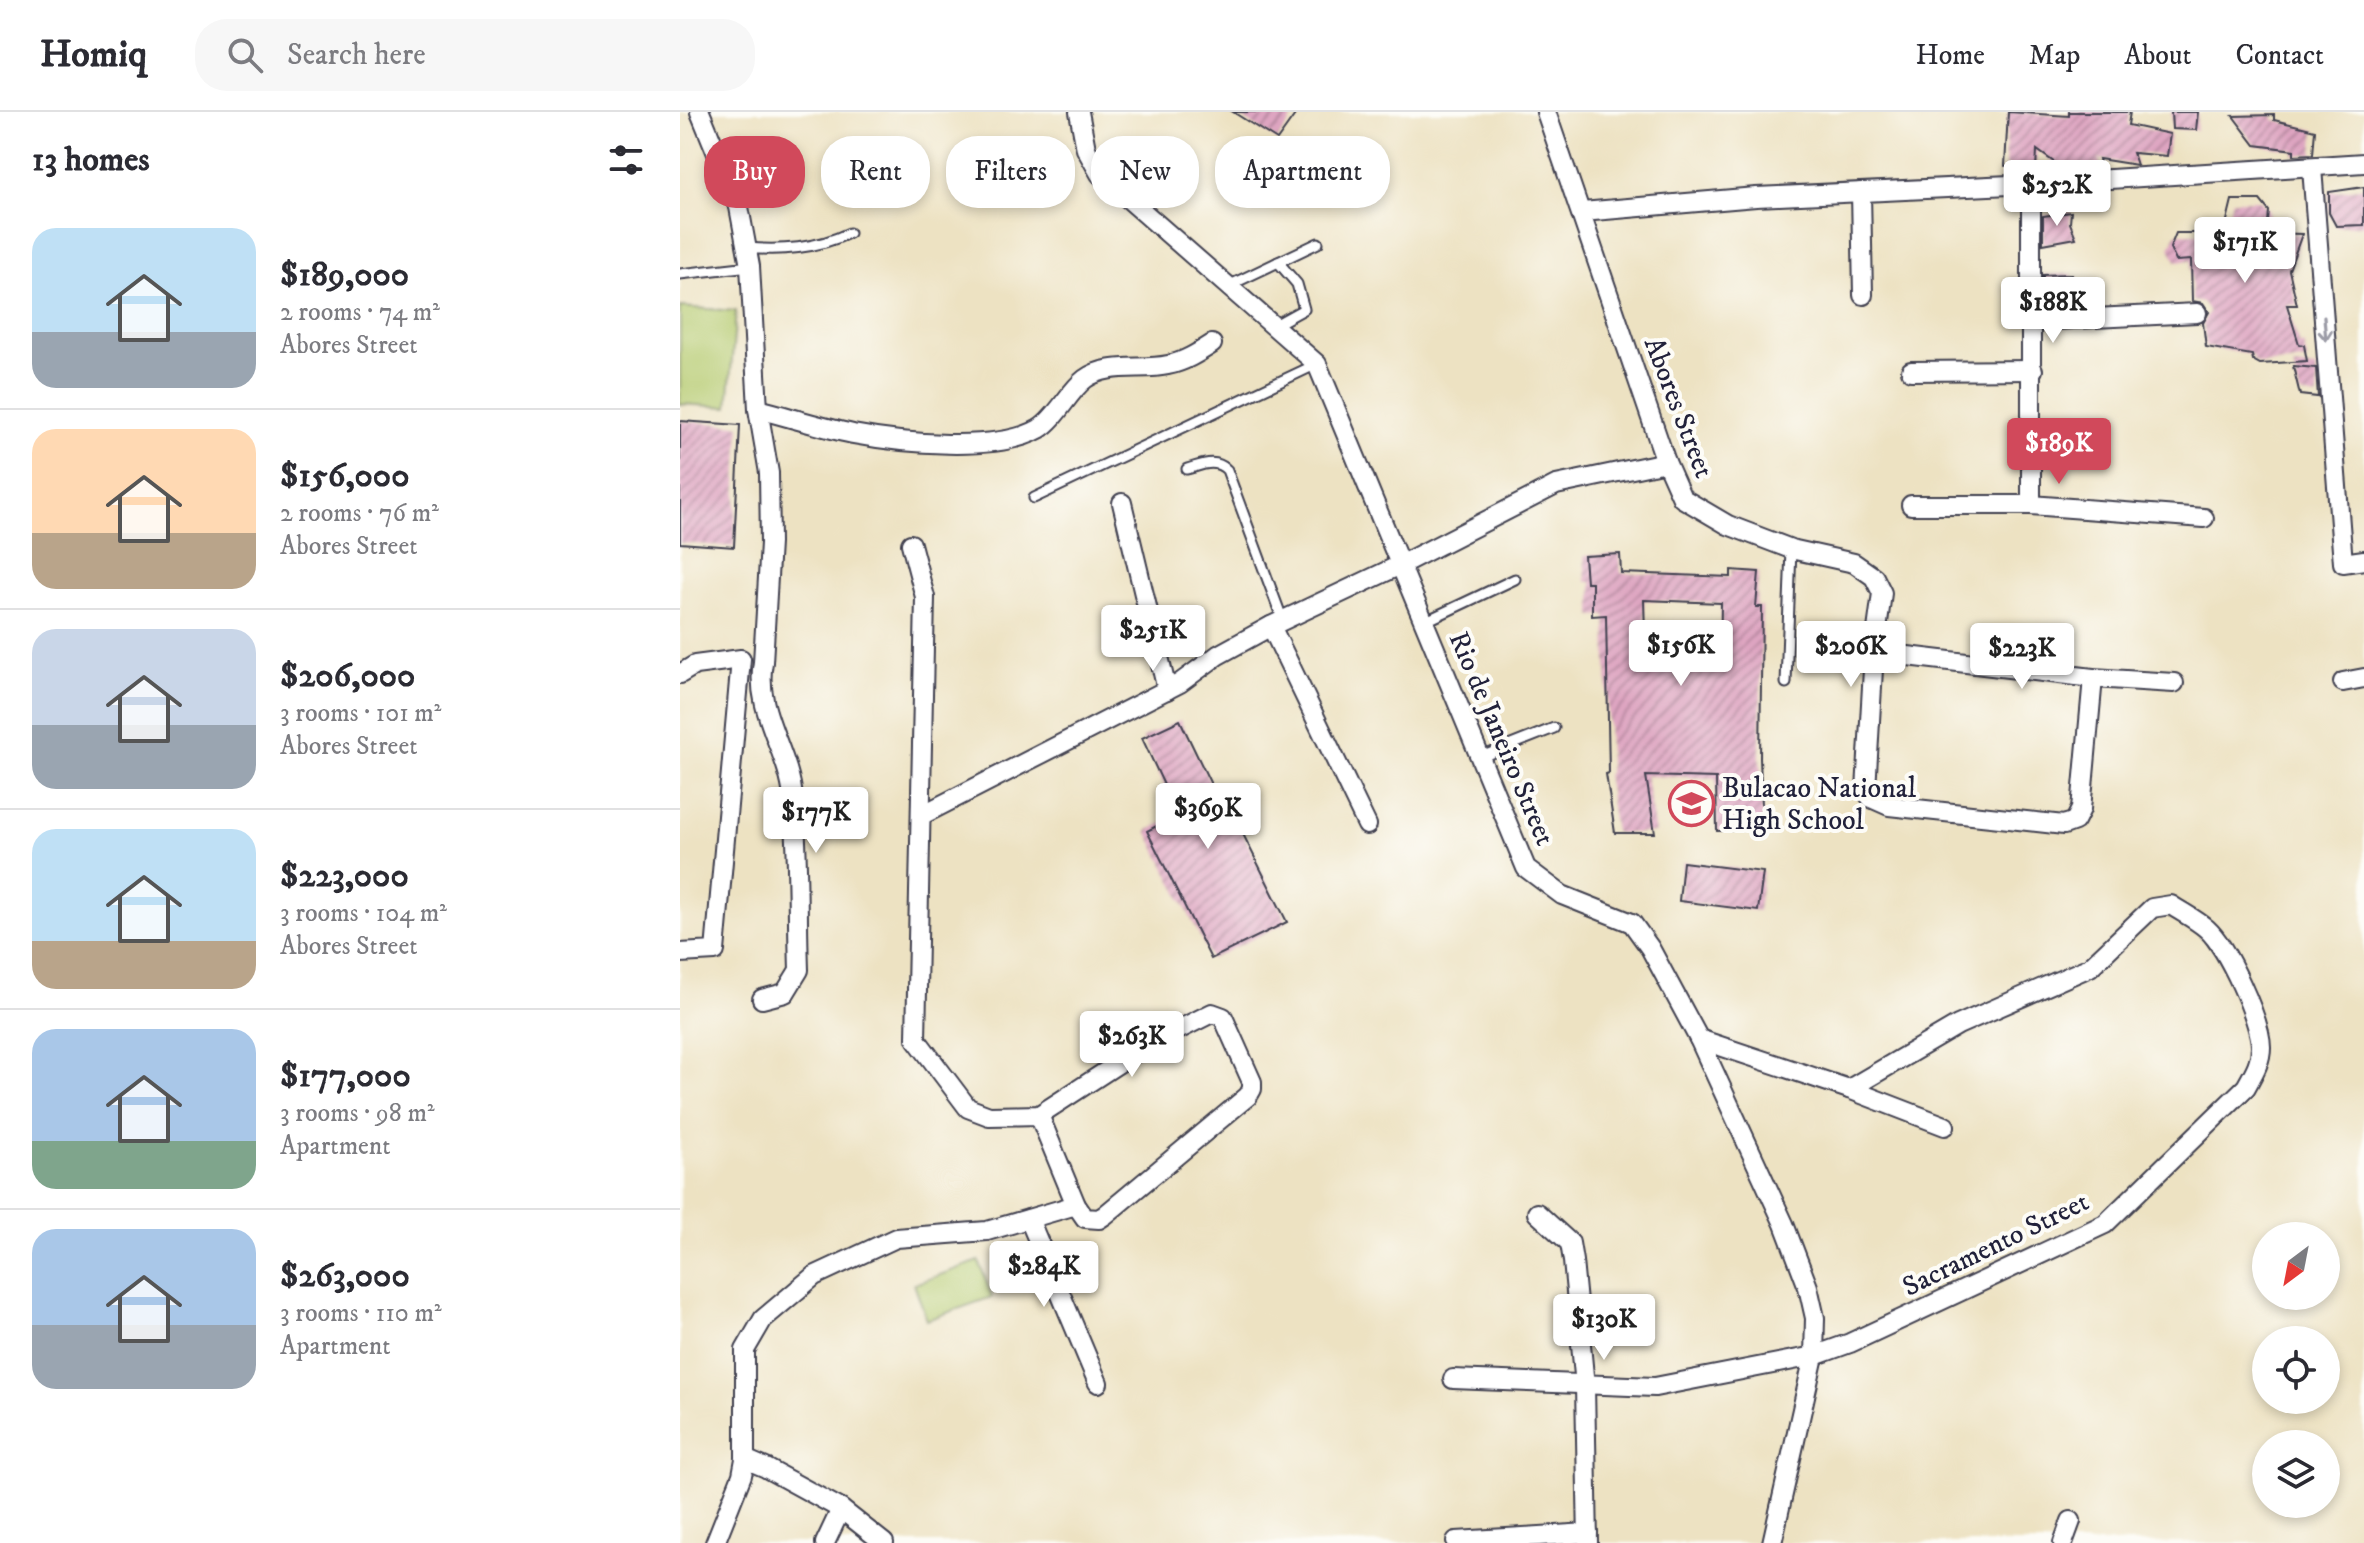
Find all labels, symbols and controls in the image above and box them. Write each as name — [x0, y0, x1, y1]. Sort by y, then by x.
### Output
search box — [195, 19, 755, 91]
text: Homiq — [40, 31, 147, 79]
icon: search — [223, 33, 267, 77]
text: Search here — [287, 37, 426, 74]
text: Home — [1916, 38, 1985, 73]
text: Map — [2029, 38, 2080, 73]
text: About — [2124, 38, 2191, 73]
text: Contact — [2235, 38, 2324, 73]
chip: Buy — [704, 136, 805, 208]
chip: Rent — [821, 136, 930, 208]
chip: Filters — [946, 136, 1075, 208]
chip: New — [1091, 136, 1199, 208]
chip: Apartment — [1215, 136, 1390, 208]
icon: filters — [604, 138, 648, 182]
text: 13 homes — [32, 139, 150, 181]
pin: $252K — [2001, 160, 2113, 228]
text: $252K — [2022, 169, 2092, 202]
pin: $171K — [2189, 217, 2301, 285]
text: $171K — [2212, 226, 2278, 259]
text: $189,000 — [280, 254, 409, 296]
icon: home — [96, 260, 192, 356]
pin: $188K — [1997, 277, 2109, 345]
text: $188K — [2019, 286, 2087, 319]
text: 2 rooms · 74 m² — [280, 296, 440, 329]
one-way arrow — [2318, 315, 2333, 342]
text: Abores Street — [280, 329, 417, 362]
street label: Abores Street — [1636, 332, 1721, 483]
pin: $189K — [2003, 418, 2115, 486]
text: $189K — [2025, 427, 2093, 460]
text: $156,000 — [280, 455, 409, 497]
icon: home — [96, 461, 192, 557]
text: 2 rooms · 76 m² — [280, 497, 439, 530]
text: Abores Street — [280, 530, 417, 563]
pin: $251K — [1097, 605, 1209, 673]
text: $251K — [1119, 614, 1187, 647]
pin: $156K — [1625, 620, 1737, 688]
pin: $206K — [1795, 621, 1907, 689]
pin: $223K — [1966, 623, 2078, 691]
street label: Rio de Janeiro Street — [1441, 626, 1563, 851]
text: $156K — [1647, 629, 1715, 662]
text: $206K — [1815, 630, 1887, 663]
text: $223K — [1988, 632, 2056, 665]
text: $206,000 — [280, 655, 415, 697]
icon: home — [96, 661, 192, 757]
text: 3 rooms · 101 m² — [280, 697, 441, 730]
text: Abores Street — [280, 730, 417, 763]
place label: Bulacao National High School — [1722, 771, 1917, 838]
school or university icon: Bulacao National High School — [1667, 779, 1715, 827]
pin: $369K — [1152, 783, 1264, 851]
pin: $177K — [760, 787, 872, 855]
text: $369K — [1174, 792, 1242, 825]
text: $177K — [781, 796, 851, 829]
text: $223,000 — [280, 855, 409, 897]
icon: home — [96, 861, 192, 957]
text: 3 rooms · 104 m² — [280, 897, 447, 930]
text: Abores Street — [280, 930, 417, 963]
pin: $263K — [1076, 1011, 1188, 1079]
text: $263K — [1098, 1020, 1166, 1053]
text: $177,000 — [280, 1055, 411, 1097]
icon: home — [96, 1061, 192, 1157]
text: 3 rooms · 98 m² — [280, 1097, 435, 1130]
text: Apartment — [280, 1130, 391, 1163]
street label: Sacramento Street — [1897, 1184, 2094, 1305]
north arrow — [2252, 1222, 2340, 1310]
map controls — [2252, 1222, 2340, 1518]
pin: $284K — [988, 1241, 1100, 1309]
text: $284K — [1007, 1250, 1081, 1283]
text: $263,000 — [280, 1255, 410, 1297]
icon: home — [96, 1261, 192, 1357]
pin: $130K — [1548, 1294, 1660, 1362]
text: 3 rooms · 110 m² — [280, 1297, 442, 1330]
text: $130K — [1571, 1303, 1637, 1336]
button: locate — [2252, 1326, 2340, 1414]
text: Apartment — [280, 1330, 391, 1363]
button: layers — [2252, 1430, 2340, 1518]

